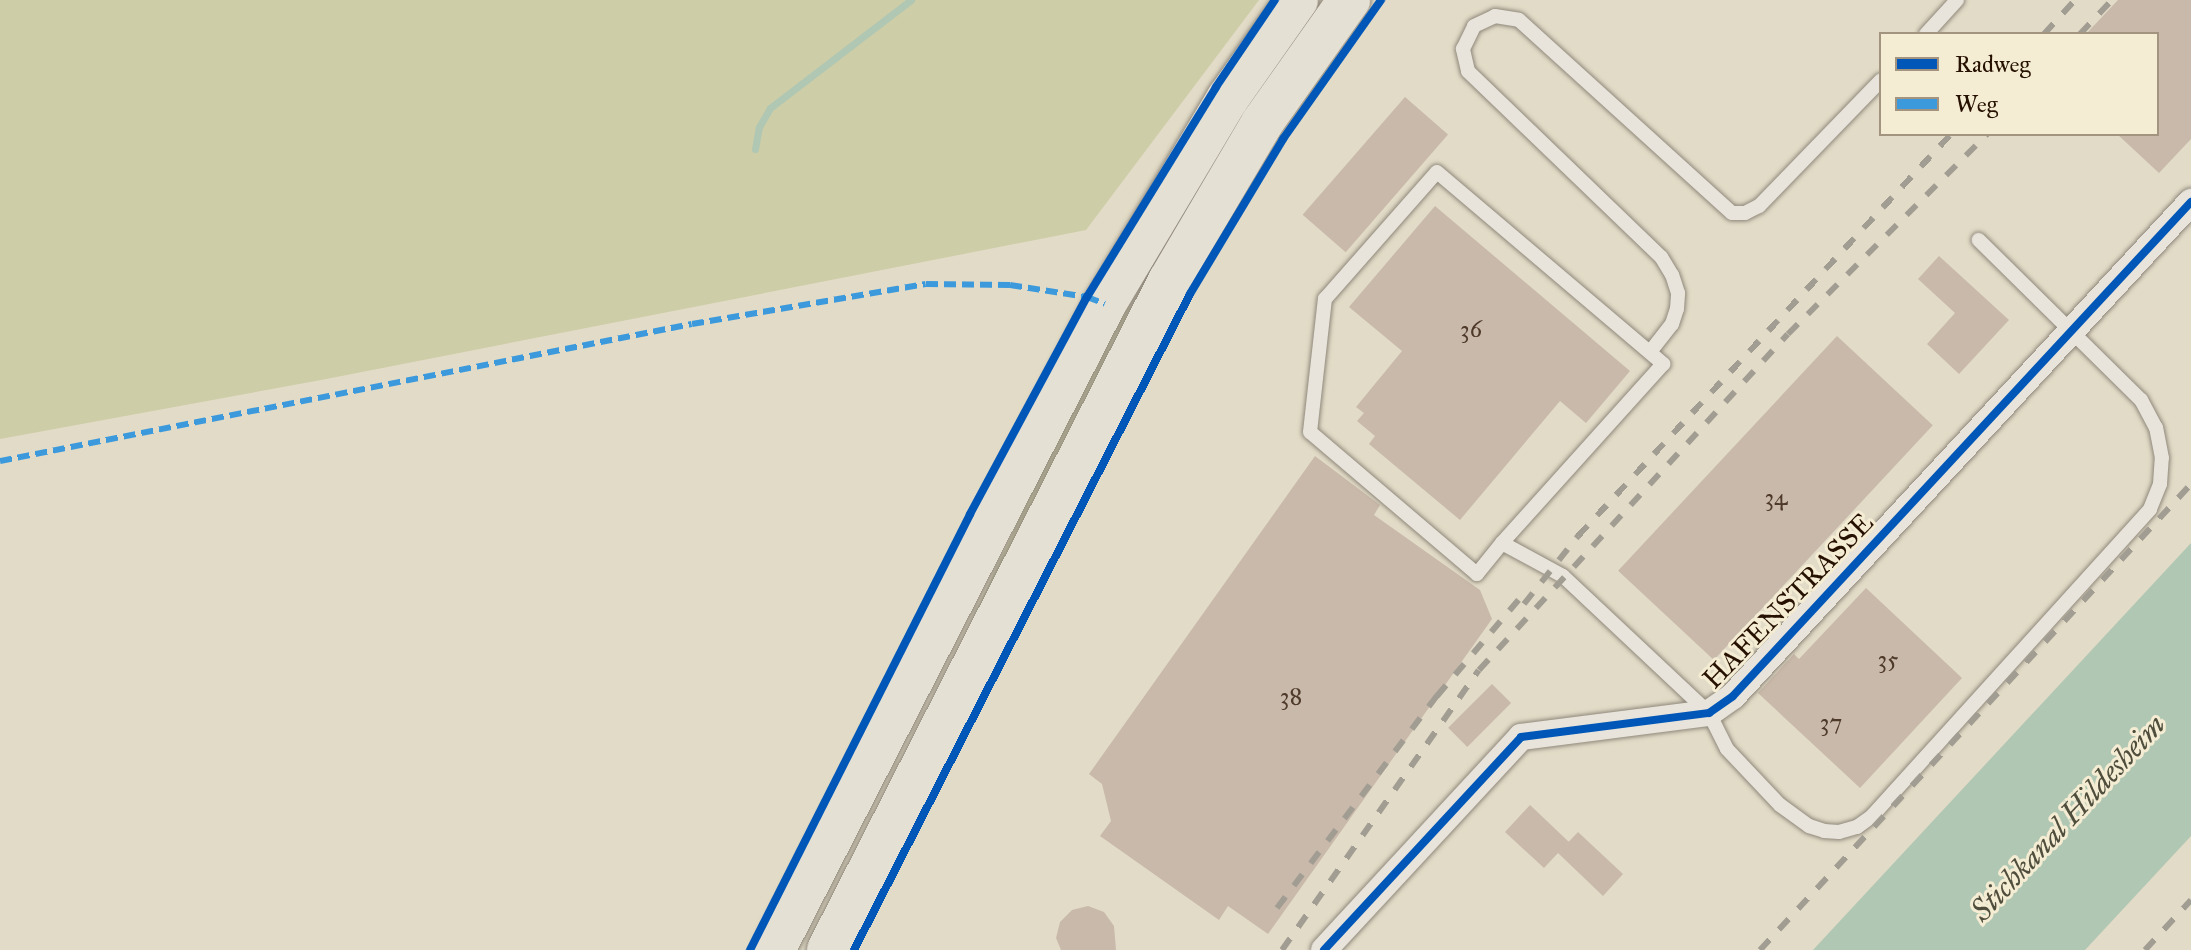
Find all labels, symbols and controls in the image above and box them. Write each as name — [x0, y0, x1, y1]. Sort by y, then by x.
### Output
legend — [1879, 32, 2159, 136]
text: Radweg — [1955, 49, 2031, 79]
text: Weg — [1955, 89, 1998, 119]
house number: 36 — [1460, 316, 1482, 344]
house number: 34 — [1765, 484, 1787, 512]
street label: HAFENSTRASSE — [1696, 506, 1880, 696]
house number: 35 — [1878, 646, 1898, 674]
house number: 38 — [1280, 683, 1302, 711]
water label: Stichkanal Hildesheim — [1963, 707, 2173, 929]
house number: 37 — [1820, 709, 1842, 737]

